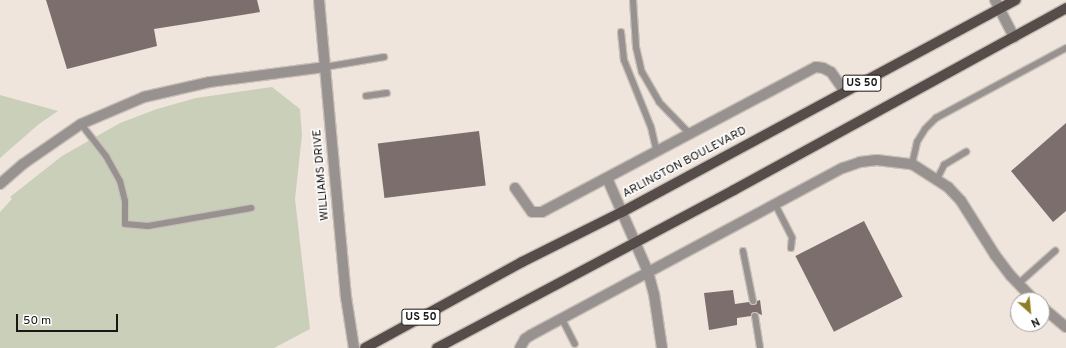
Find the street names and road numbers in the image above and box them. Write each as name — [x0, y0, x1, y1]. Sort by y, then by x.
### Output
road number: US 50 — [842, 74, 882, 92]
street label: ARLINGTON BOULEVARD — [621, 124, 749, 202]
street label: WILLIAMS DRIVE — [311, 129, 333, 221]
road number: US 50 — [401, 308, 441, 326]

